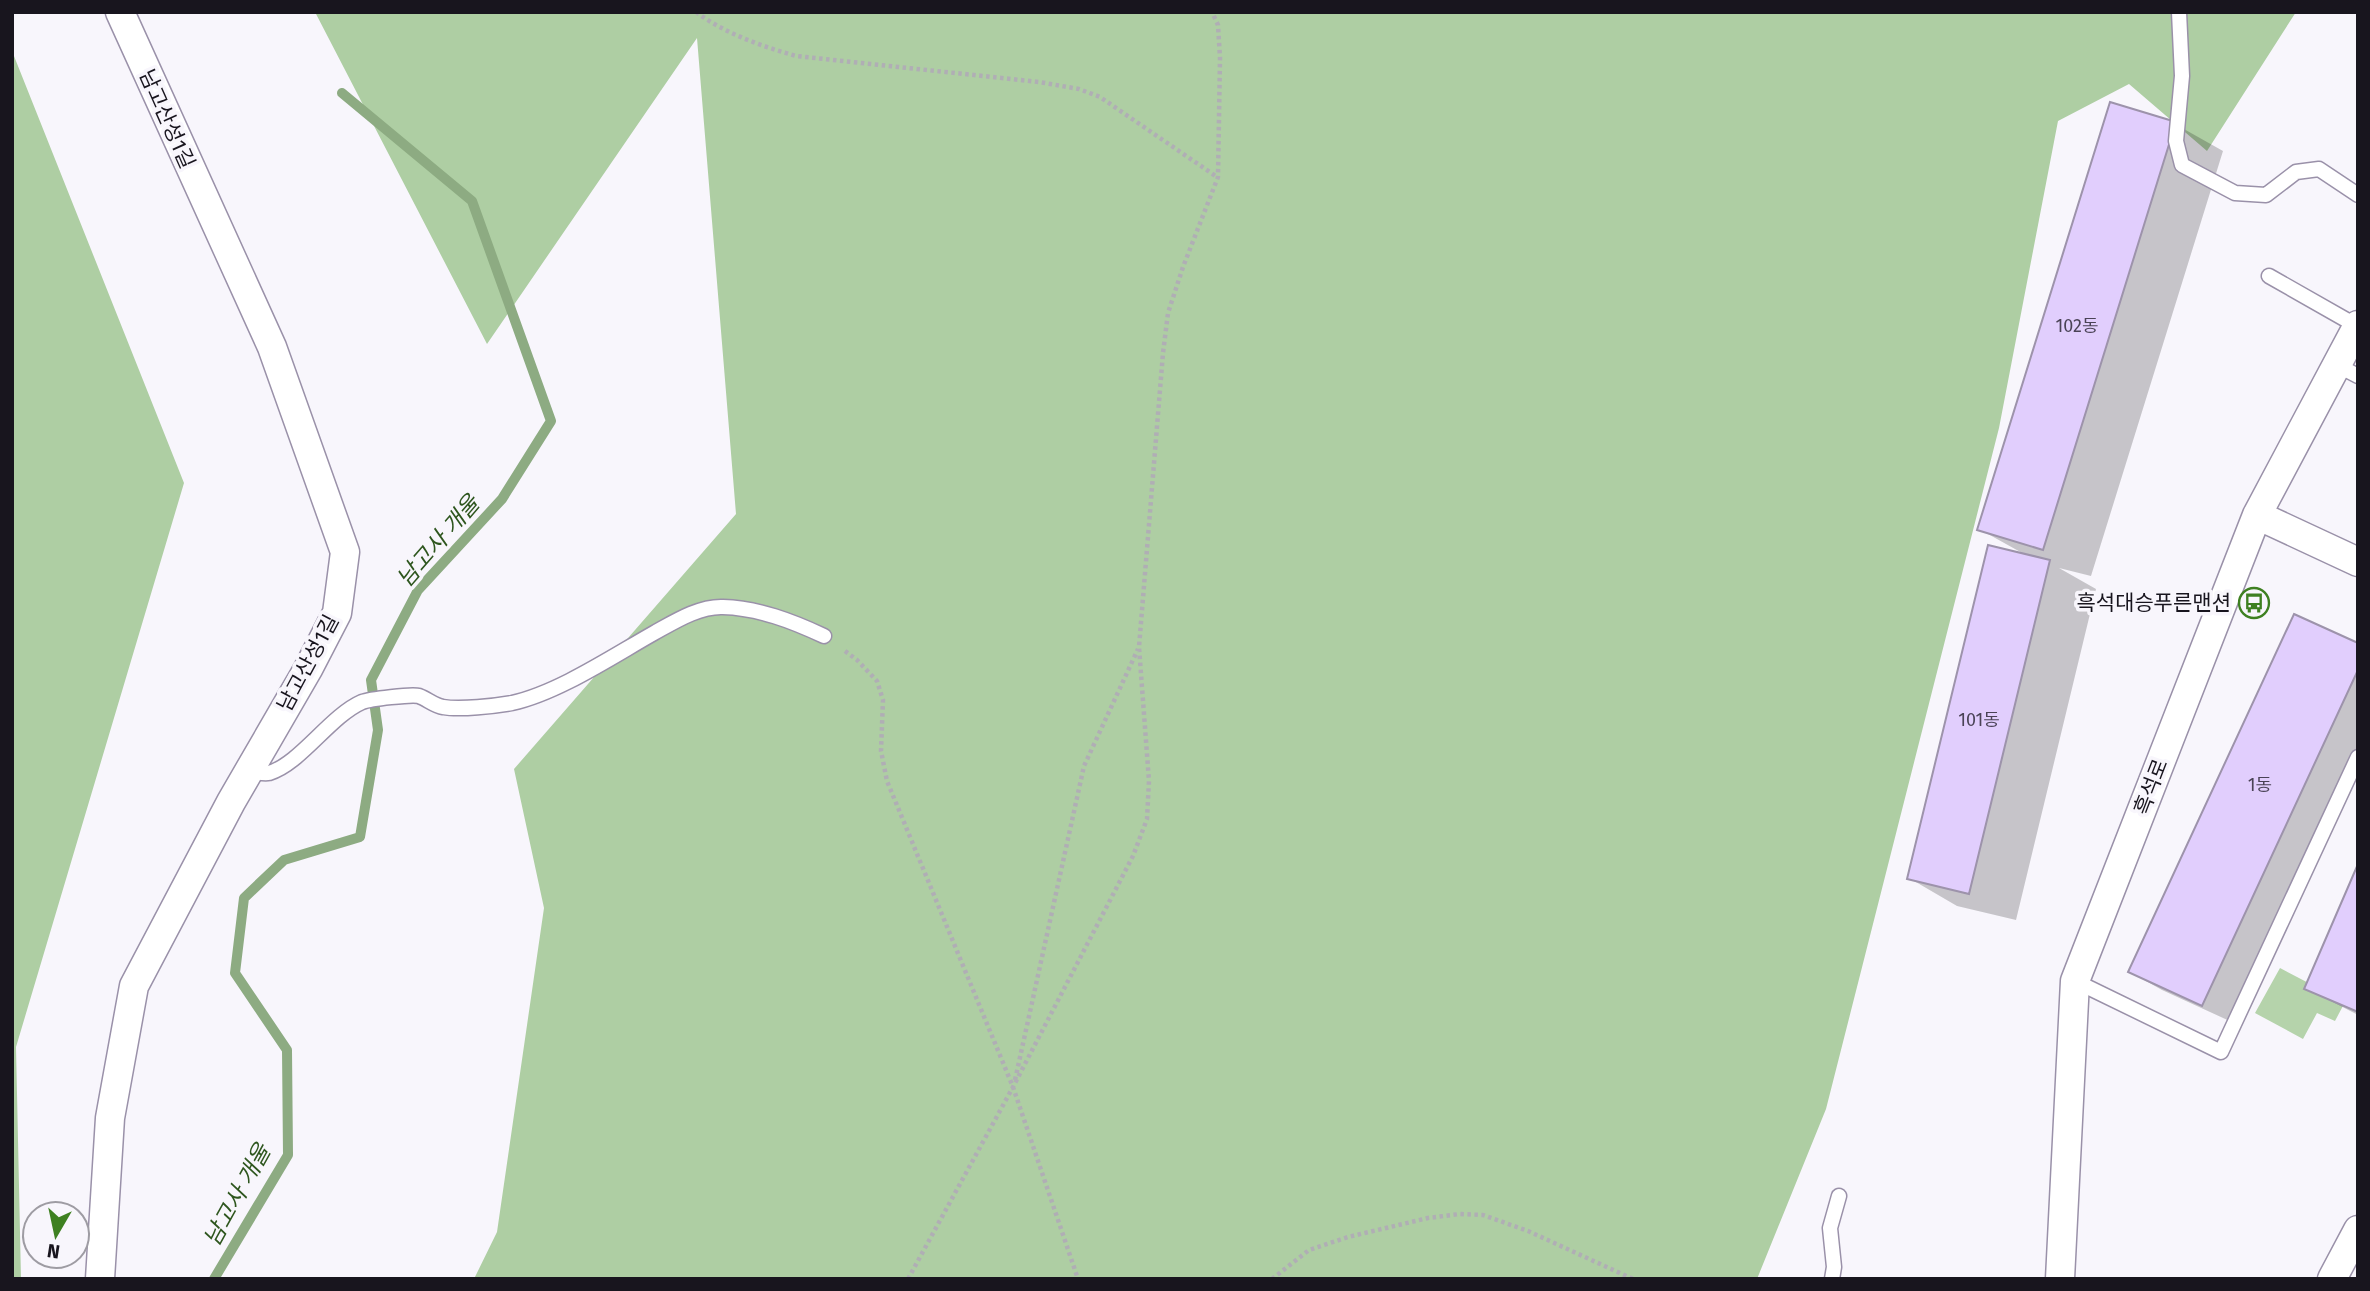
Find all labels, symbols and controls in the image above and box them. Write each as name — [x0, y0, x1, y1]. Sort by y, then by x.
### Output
street label: 남고산성1길 — [134, 65, 200, 173]
house number: 102동 — [2055, 315, 2099, 337]
water label: 남고사 개울 — [391, 488, 486, 592]
bus stop icon: 흑석대승푸른맨션 — [2237, 586, 2271, 620]
place label: 흑석대승푸른맨션 — [2076, 590, 2231, 616]
street label: 남고산성1길 — [272, 610, 344, 716]
house number: 101동 — [1958, 709, 2000, 731]
street label: 흑석로 — [2128, 755, 2174, 819]
house number: 1동 — [2248, 774, 2272, 796]
water label: 남고사 개울 — [198, 1138, 277, 1251]
north arrow — [21, 1200, 91, 1270]
text: N — [45, 1239, 61, 1264]

